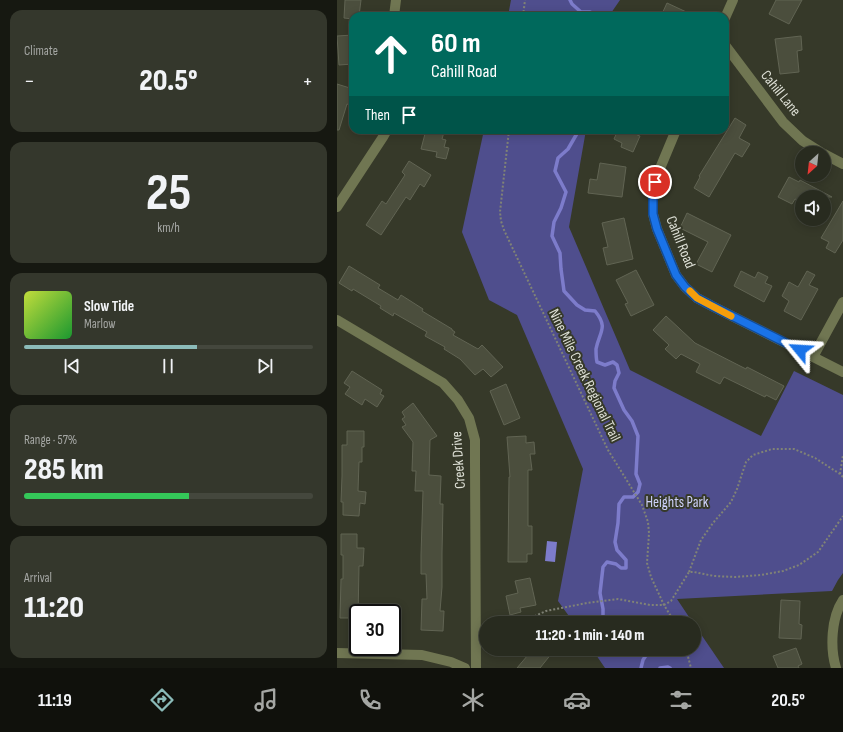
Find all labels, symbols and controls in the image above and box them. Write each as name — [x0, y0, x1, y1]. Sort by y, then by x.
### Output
text: 60 m — [431, 27, 480, 60]
icon: ahead — [365, 28, 417, 80]
text: Climate — [24, 43, 58, 59]
text: Cahill Road — [431, 61, 497, 82]
text: 20.5° — [139, 63, 198, 99]
street label: Cahill Lane — [756, 66, 805, 120]
text: − — [24, 68, 35, 95]
text: + — [302, 68, 313, 95]
icon: arrive — [398, 104, 420, 126]
text: Then — [365, 106, 390, 125]
north arrow — [795, 146, 831, 182]
map controls — [795, 146, 831, 226]
text: 25 — [146, 162, 191, 225]
pin — [638, 165, 672, 199]
icon: arrive — [644, 171, 666, 193]
button: sound — [795, 190, 831, 226]
street label: Cahill Road — [661, 213, 700, 271]
text: km/h — [157, 220, 180, 236]
text: Slow Tide — [84, 297, 134, 316]
street label: Nine Mile Creek Regional Trail — [544, 306, 625, 445]
text: Marlow — [84, 316, 116, 332]
position arrow — [779, 329, 821, 371]
icon: previous — [61, 355, 83, 377]
icon: pause — [157, 355, 179, 377]
icon: next — [254, 355, 276, 377]
street label: Creek Drive — [447, 431, 470, 489]
text: Range · 57% — [24, 432, 77, 448]
text: 285 km — [24, 452, 104, 488]
park label: Heights Park — [645, 493, 709, 512]
text: Arrival — [24, 570, 52, 586]
text: 11:20 — [24, 590, 84, 626]
speed limit sign: 30 — [349, 604, 401, 656]
text: 11:20 · 1 min · 140 m — [536, 626, 644, 645]
icon: directions — [148, 686, 176, 714]
icon: music — [252, 686, 280, 714]
icon: phone — [356, 686, 384, 714]
icon: climate — [459, 686, 487, 714]
icon: car — [563, 686, 591, 714]
icon: filters — [667, 686, 695, 714]
text: 11:19 — [38, 690, 72, 711]
text: 20.5° — [771, 690, 805, 711]

